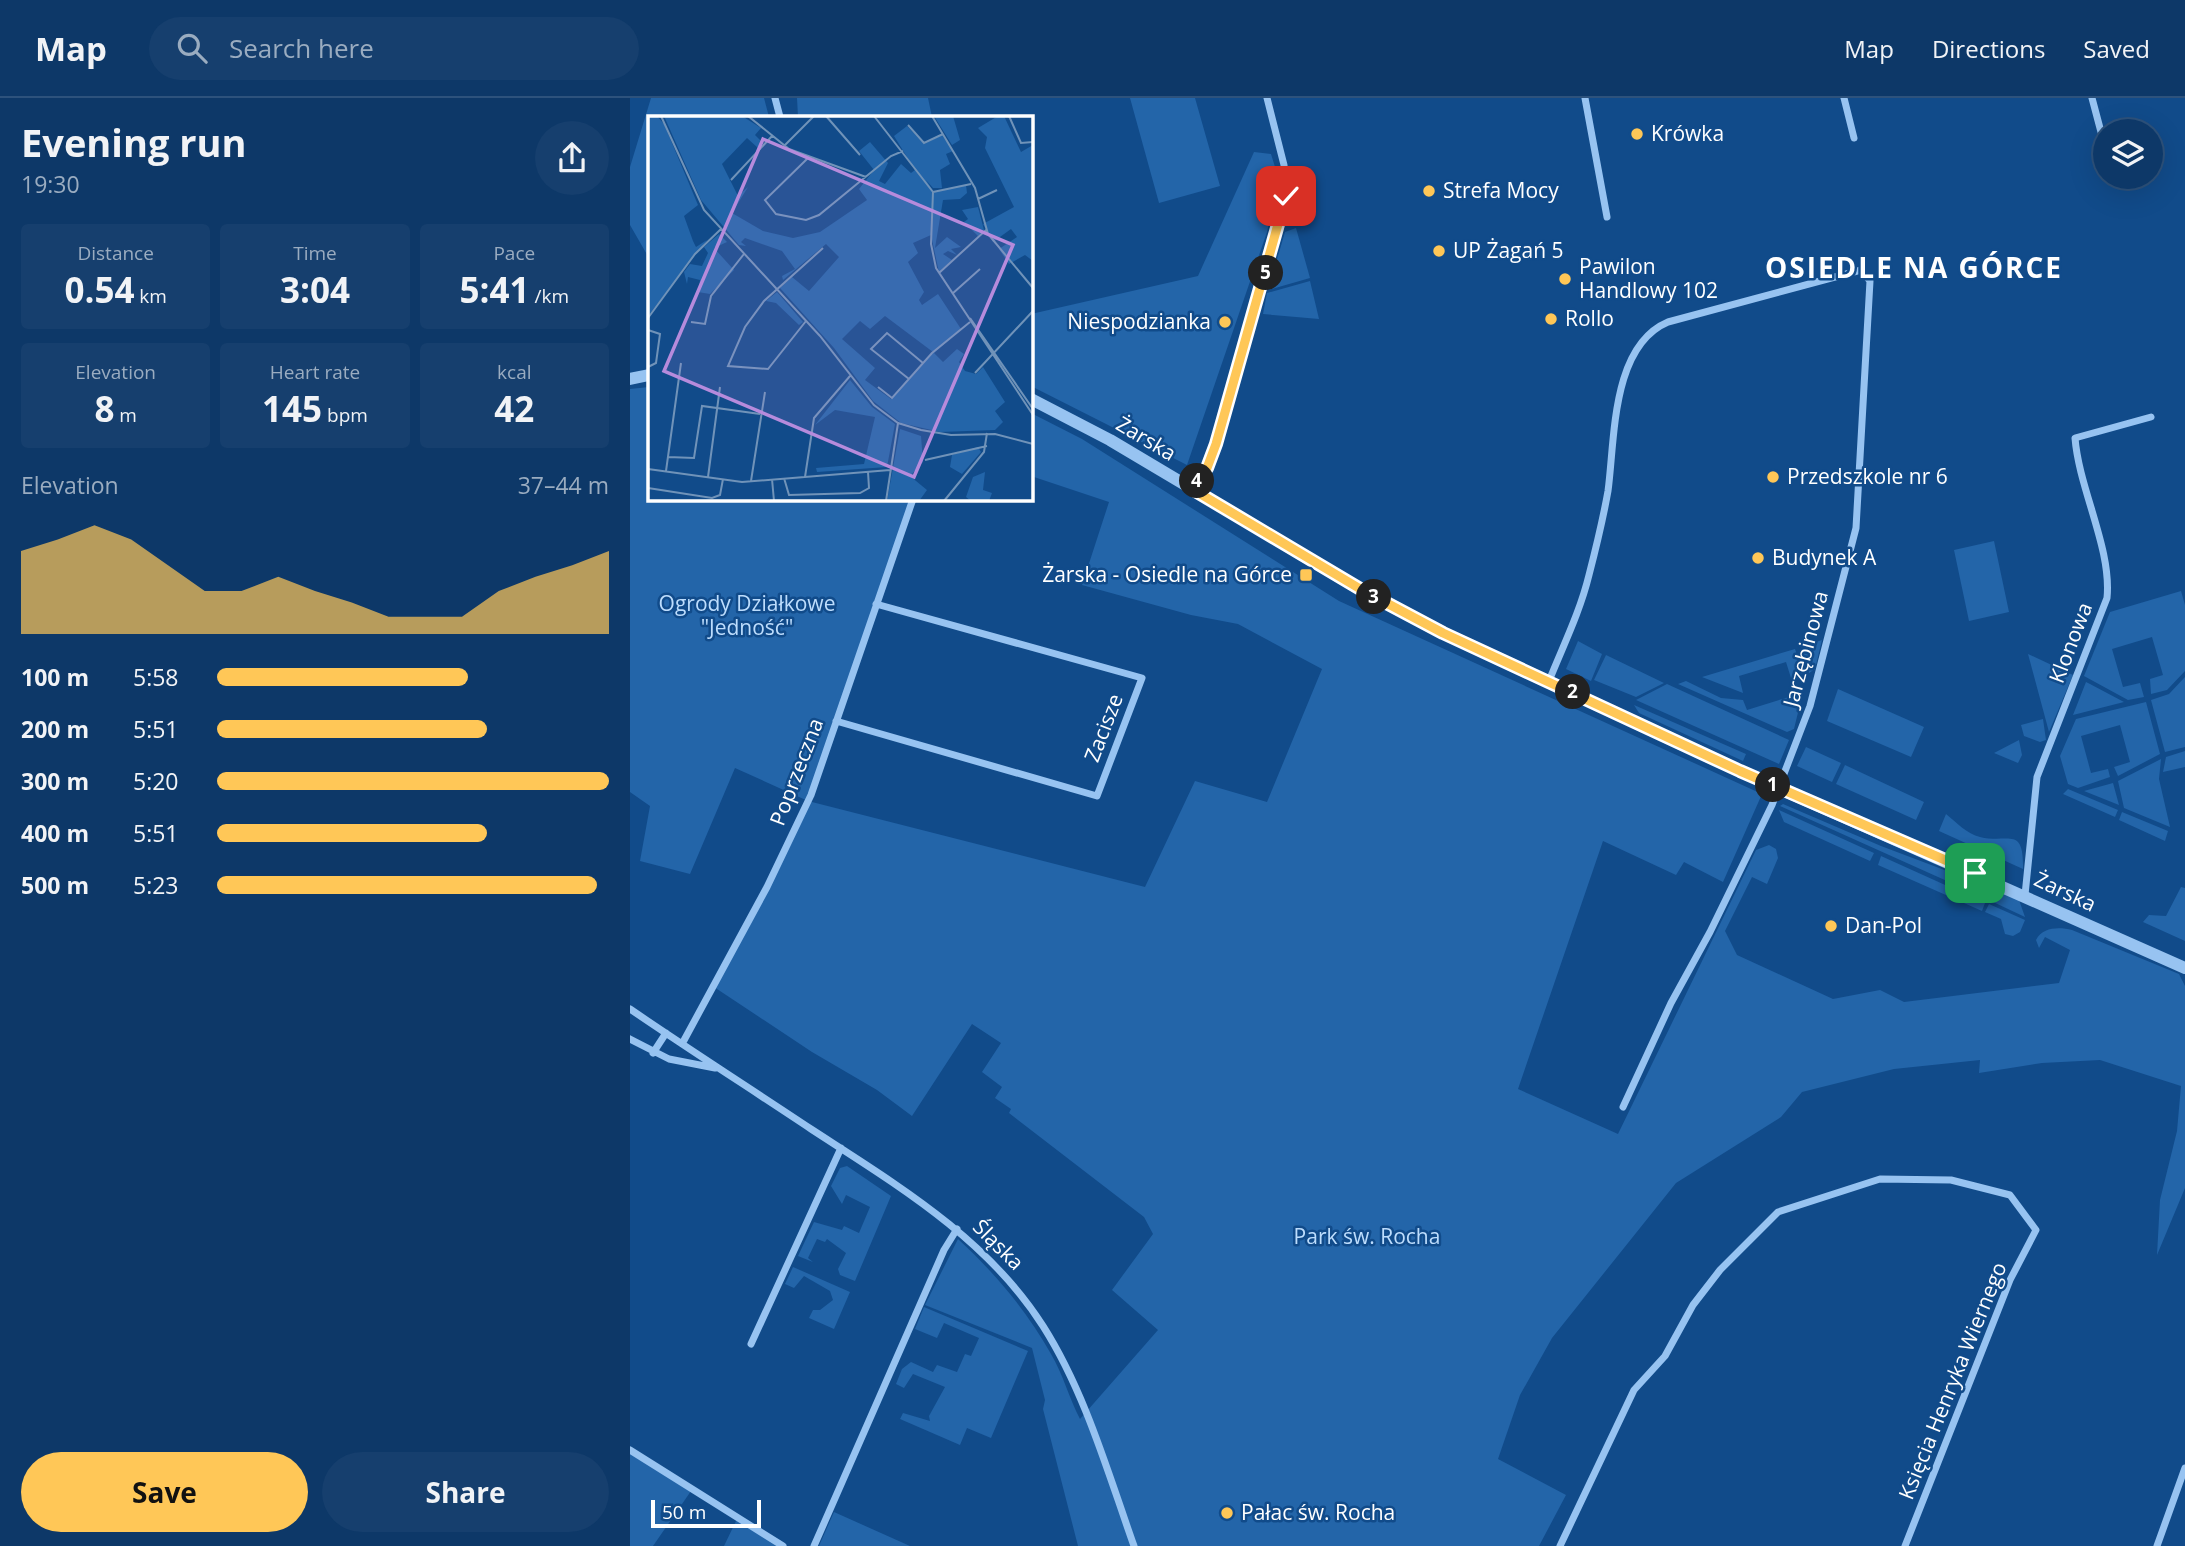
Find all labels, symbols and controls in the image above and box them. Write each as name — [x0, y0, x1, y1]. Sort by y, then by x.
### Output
search box — [149, 17, 639, 80]
text: Map — [35, 26, 107, 71]
icon: search — [173, 29, 211, 67]
text: Search here — [229, 30, 374, 66]
text: Map — [1844, 32, 1894, 65]
text: Directions — [1932, 32, 2045, 65]
text: Saved — [2083, 32, 2150, 65]
text: Evening run — [21, 116, 246, 168]
inset map — [648, 116, 1032, 500]
place label: Krówka — [1651, 119, 1724, 147]
map controls — [2093, 119, 2163, 189]
button: layers — [2093, 119, 2163, 189]
button: share — [535, 121, 609, 195]
marker: Krówka — [1629, 126, 1645, 142]
pin — [1256, 166, 1316, 226]
text: 19:30 — [21, 168, 80, 200]
place label: Strefa Mocy — [1443, 176, 1559, 204]
icon: check — [1267, 177, 1305, 215]
marker: Strefa Mocy — [1421, 183, 1437, 199]
place label: UP Żagań 5 — [1453, 236, 1564, 264]
text: Distance — [77, 240, 154, 266]
text: Time — [293, 240, 337, 266]
text: Pace — [493, 240, 535, 266]
marker: UP Żagań 5 — [1431, 243, 1447, 259]
district label: OSIEDLE NA GÓRCE — [1765, 248, 2063, 286]
place label: Pawilon Handlowy 102 — [1579, 252, 1718, 304]
pin: 5 — [1248, 256, 1284, 290]
text: 5 — [1260, 259, 1271, 285]
text: 0.54 — [64, 266, 134, 313]
text: 3:04 — [280, 266, 350, 313]
text: 5:41 — [460, 266, 530, 313]
marker: Pawilon Handlowy 102 — [1557, 271, 1573, 287]
text: km — [134, 283, 167, 309]
text: /km — [530, 283, 569, 309]
place label: Rollo — [1565, 304, 1614, 332]
place label: Niespodzianka — [1067, 307, 1211, 335]
marker: Rollo — [1543, 311, 1559, 327]
marker: Niespodzianka — [1217, 314, 1233, 330]
text: Elevation — [75, 359, 156, 385]
text: Heart rate — [270, 359, 360, 385]
text: kcal — [497, 359, 532, 385]
text: 8 — [94, 385, 114, 432]
text: 145 — [262, 385, 322, 432]
text: 42 — [494, 385, 534, 432]
text: m — [114, 402, 137, 428]
text: bpm — [322, 402, 368, 428]
street label: Żarska — [1111, 409, 1182, 467]
place label: Przedszkole nr 6 — [1787, 462, 1948, 490]
pin: 4 — [1180, 464, 1214, 498]
text: 4 — [1191, 467, 1202, 493]
text: Elevation — [21, 469, 119, 501]
text: 37–44 m — [518, 469, 609, 501]
marker: Przedszkole nr 6 — [1765, 469, 1781, 485]
place label: Budynek A — [1772, 543, 1877, 571]
marker: Budynek A — [1750, 550, 1766, 566]
place label: Żarska - Osiedle na Górce — [1042, 560, 1292, 588]
marker: Żarska - Osiedle na Górce — [1298, 567, 1314, 583]
pin: 3 — [1356, 580, 1392, 614]
text: 3 — [1368, 583, 1379, 609]
street label: Jarzębinowa — [1776, 588, 1834, 712]
park label: Ogrody Działkowe "Jedność" — [659, 589, 835, 641]
street label: Klonowa — [2042, 598, 2098, 687]
text: 100 m — [21, 661, 89, 693]
text: 5:58 — [133, 661, 179, 693]
pin: 2 — [1556, 674, 1590, 710]
text: 2 — [1567, 678, 1578, 704]
street label: Zacisze — [1077, 690, 1129, 766]
text: 200 m — [21, 713, 89, 745]
text: 5:51 — [133, 713, 179, 745]
street label: Poprzeczna — [763, 714, 829, 829]
text: 300 m — [21, 765, 89, 797]
text: 5:20 — [133, 765, 179, 797]
pin: 1 — [1756, 768, 1790, 802]
text: 1 — [1767, 771, 1778, 797]
text: 400 m — [21, 817, 89, 849]
text: 5:51 — [133, 817, 179, 849]
pin — [1945, 843, 2005, 903]
icon: arrive — [1956, 854, 1994, 892]
street label: Żarska — [2030, 865, 2101, 918]
text: 500 m — [21, 869, 89, 901]
text: 5:23 — [133, 869, 179, 901]
place label: Dan-Pol — [1845, 911, 1922, 939]
marker: Dan-Pol — [1823, 918, 1839, 934]
street label: Śląska — [967, 1213, 1030, 1276]
park label: Park św. Rocha — [1294, 1222, 1440, 1250]
street label: Księcia Henryka Wiernego — [1892, 1258, 2013, 1503]
button: Save — [21, 1452, 308, 1532]
button: Share — [322, 1452, 609, 1532]
scale bar — [651, 1497, 761, 1529]
place label: Pałac św. Rocha — [1241, 1498, 1395, 1526]
text: 50 m — [662, 1499, 706, 1525]
marker: Pałac św. Rocha — [1219, 1505, 1235, 1521]

